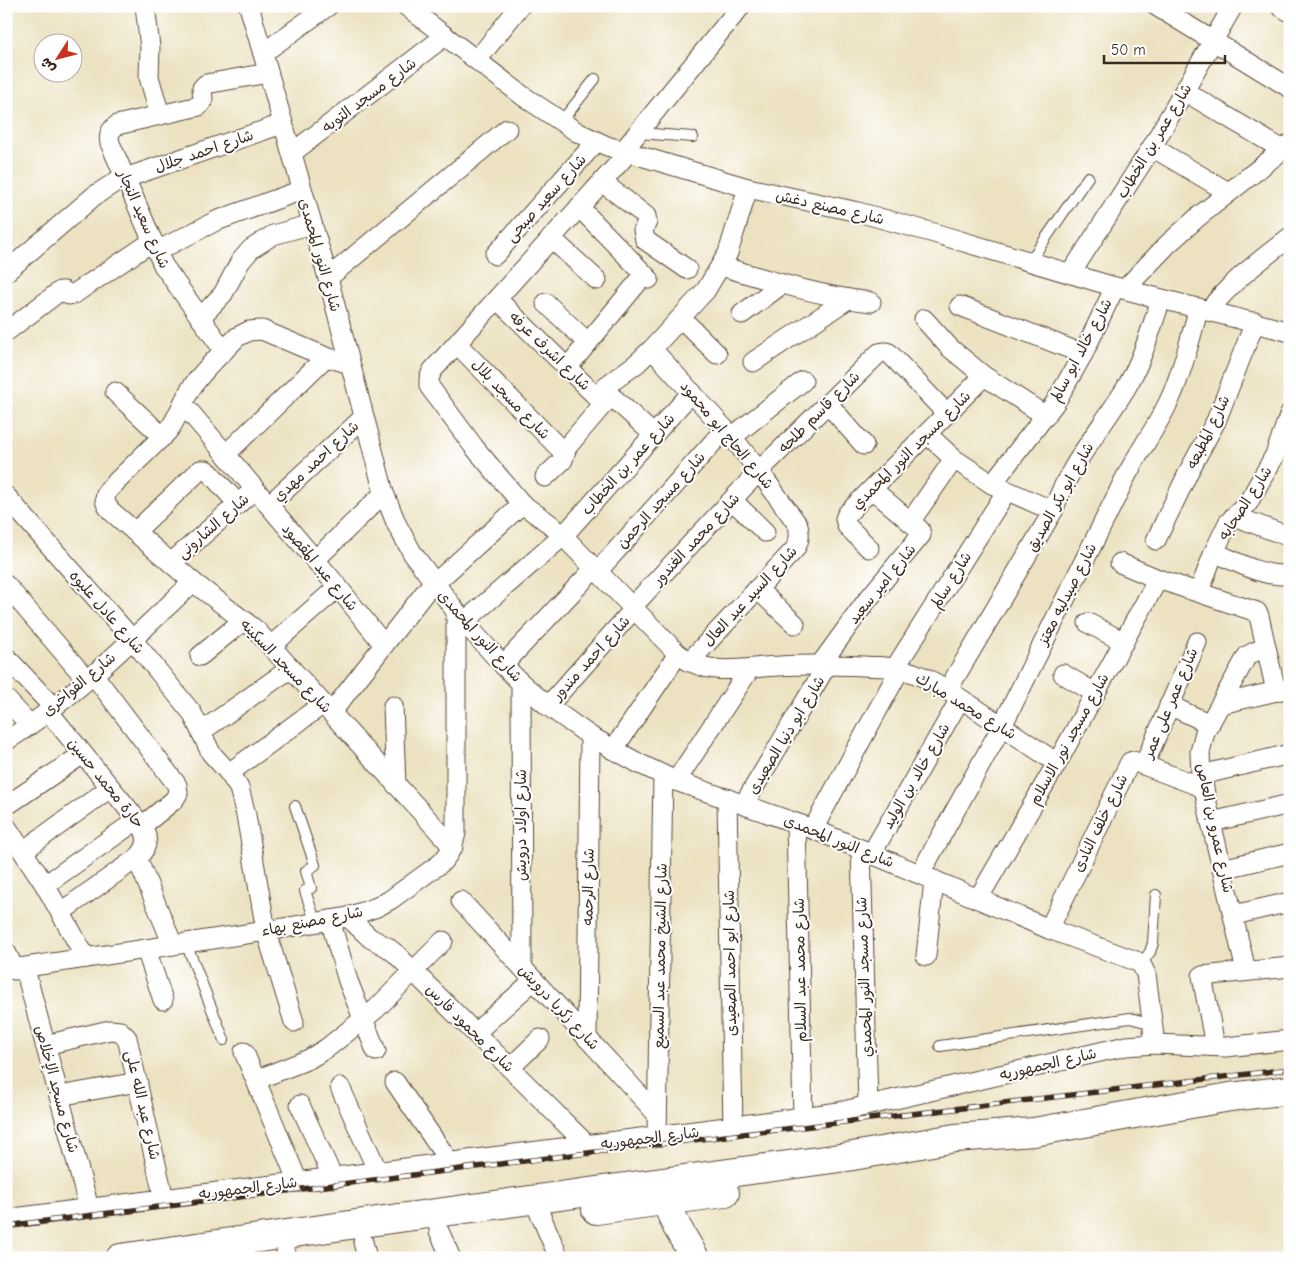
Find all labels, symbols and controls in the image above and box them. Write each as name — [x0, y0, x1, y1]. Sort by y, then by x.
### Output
north arrow — [32, 32, 82, 82]
scale bar — [1104, 32, 1225, 64]
text: 50 m — [1111, 41, 1146, 59]
text: ش — [36, 54, 59, 77]
street label: شارع مسجد التوبه — [318, 54, 420, 137]
street label: شارع عمر بن الخطاب — [1113, 80, 1196, 202]
street label: شارع احمد جلال — [152, 126, 256, 177]
street label: شارع سعيد صبحى — [502, 150, 591, 246]
street label: شارع سعيد النجار — [113, 166, 174, 272]
street label: شارع مصنع دغش — [774, 186, 886, 230]
street label: شارع النور المحمدى — [294, 196, 345, 314]
street label: شارع خالد ابو سالم — [1046, 295, 1118, 406]
street label: شارع اشرف عرفه — [505, 308, 594, 395]
street label: شارع مسجد بلال — [467, 355, 554, 444]
street label: شارع قاسم طلحه — [774, 367, 866, 459]
street label: شارع الحاج ابو محمود — [676, 377, 777, 493]
street label: شارع مسجد النور المحمدي — [848, 387, 976, 515]
street label: شارع المطبعه — [1182, 392, 1234, 472]
street label: شارع عمر بن الخطاب — [578, 409, 679, 519]
street label: شارع احمد مهدي — [270, 417, 364, 507]
street label: شارع ابو بكر الصديق — [1023, 439, 1098, 555]
street label: شارع مسجد الرحمن — [613, 448, 710, 553]
street label: شارع الصحابه — [1214, 463, 1276, 544]
street label: شارع محمد الغندور — [648, 489, 744, 590]
street label: شارع الشارونى — [173, 490, 253, 563]
street label: شارع عبد المقصود — [277, 520, 362, 615]
street label: شارع امير سعيد — [844, 540, 920, 628]
street label: شارع صيدليه معتز — [1033, 540, 1101, 650]
street label: شارع السيد عبد العال — [699, 542, 802, 650]
street label: شارع سالم — [927, 548, 977, 613]
street label: شارع عادل عليوه — [65, 567, 148, 658]
street label: شارع النور المحمدى — [433, 586, 526, 686]
street label: شارع احمد مندور — [548, 612, 634, 705]
street label: شارع مسجد السكينه — [236, 615, 335, 717]
street label: شارع عمر على عمر — [1138, 645, 1202, 763]
street label: شارع الفواخرى — [39, 648, 120, 721]
street label: شارع محمد مبارك — [912, 669, 1020, 744]
street label: شارع مسجد نور الاسلام — [1025, 670, 1114, 809]
street label: شارع ابو دنيا الصعيدى — [744, 673, 829, 798]
street label: شارع خالد بن الوليد — [878, 720, 954, 832]
street label: حارة محمد حسين — [64, 734, 148, 832]
street label: شارع عمرو بن العاص — [1192, 762, 1238, 895]
street label: شارع اولاد درويش — [512, 769, 531, 881]
street label: شارع خلف النادى — [1069, 771, 1132, 875]
street label: شارع النور المحمدى — [781, 811, 897, 872]
street label: شارع الرحمه — [578, 848, 599, 926]
street label: شارع الشيخ محمد عبد السميع — [649, 863, 673, 1049]
street label: شارع ابو احمد الصعيدى — [720, 890, 741, 1036]
street label: شارع مسجد النور المحمدي — [852, 896, 878, 1058]
street label: شارع محمد عبد السلام — [790, 898, 812, 1042]
street label: شارع مصنع بهاء — [260, 902, 365, 942]
street label: شارع زكريا درويش — [514, 961, 603, 1054]
street label: شارع محمود فارس — [421, 980, 518, 1077]
street label: شارع مسجد الإخلاص — [30, 1023, 83, 1155]
street label: شارع الجمهوريه — [998, 1044, 1098, 1085]
street label: شارع عبد الله على — [121, 1049, 164, 1162]
street label: شارع الجمهوريه — [600, 1123, 700, 1154]
street label: شارع الجمهوريه — [198, 1173, 298, 1204]

